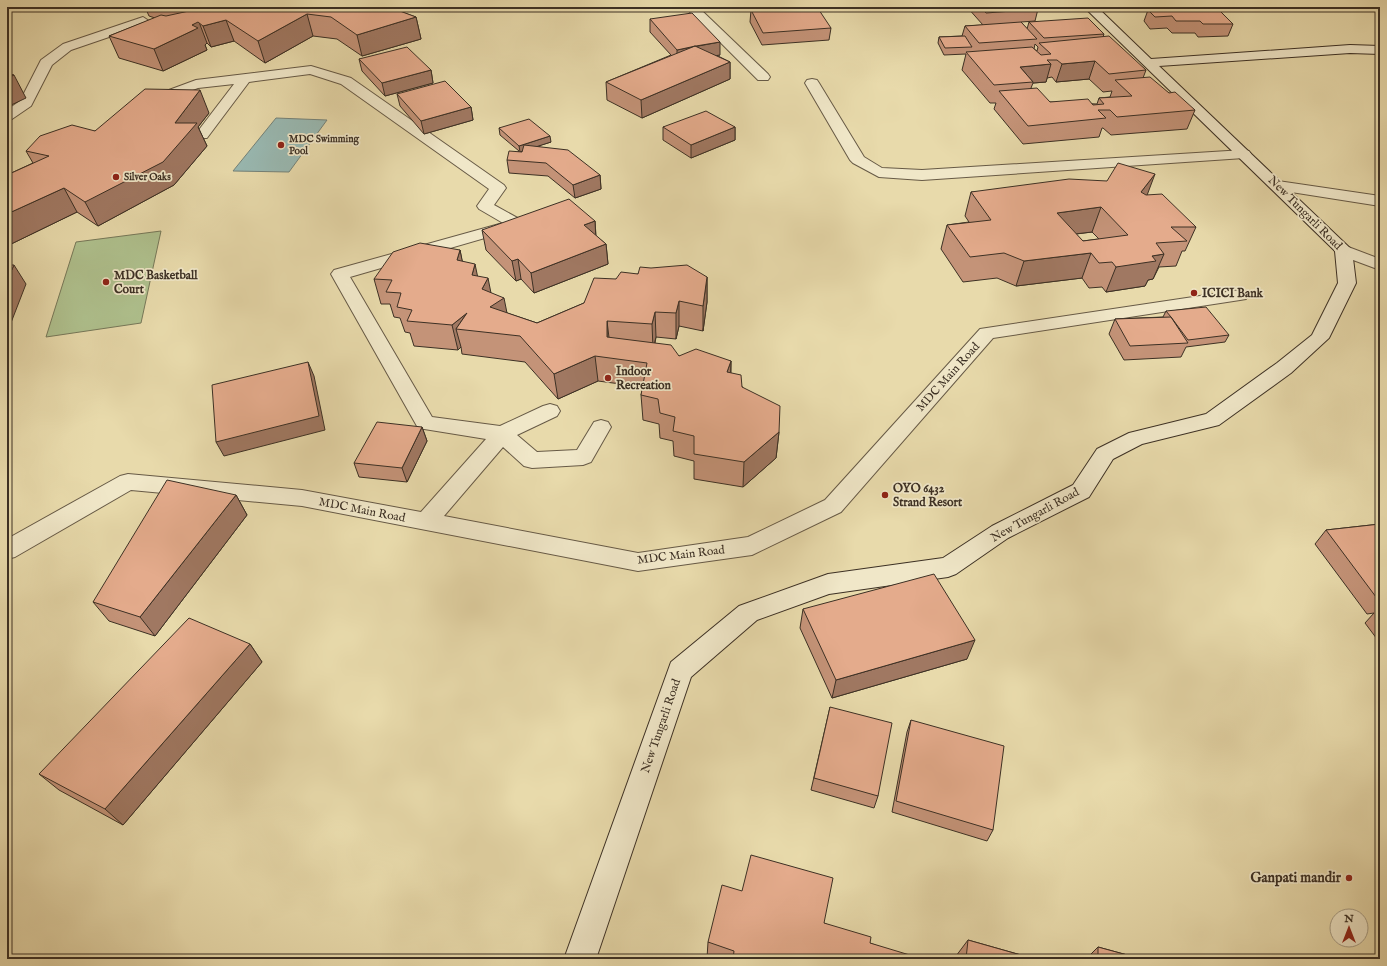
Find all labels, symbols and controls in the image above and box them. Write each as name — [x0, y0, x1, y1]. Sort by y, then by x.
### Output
place label: MDC Swimming Pool — [289, 133, 359, 158]
marker: MDC Swimming Pool — [276, 140, 286, 150]
place label: Silver Oaks — [124, 171, 171, 184]
marker: Silver Oaks — [111, 172, 121, 182]
street label: New Tungarli Road — [1265, 173, 1346, 254]
place label: MDC Basketball Court — [114, 268, 198, 297]
marker: MDC Basketball Court — [101, 277, 111, 287]
place label: ICICI Bank — [1202, 286, 1264, 301]
marker: ICICI Bank — [1189, 288, 1199, 298]
street label: MDC Main Road — [913, 339, 983, 415]
place label: Indoor Recreation — [616, 364, 672, 393]
marker: Indoor Recreation — [603, 373, 613, 383]
place label: OYO 6432 Strand Resort — [893, 481, 963, 510]
street label: New Tungarli Road — [988, 484, 1082, 545]
marker: OYO 6432 Strand Resort — [880, 490, 890, 500]
street label: MDC Main Road — [317, 494, 407, 526]
street label: MDC Main Road — [636, 542, 726, 568]
street label: New Tungarli Road — [638, 676, 684, 775]
place label: Ganpati mandir — [1250, 869, 1342, 887]
marker: Ganpati mandir — [1344, 873, 1354, 883]
north arrow — [1329, 908, 1369, 948]
text: N — [1343, 912, 1354, 926]

